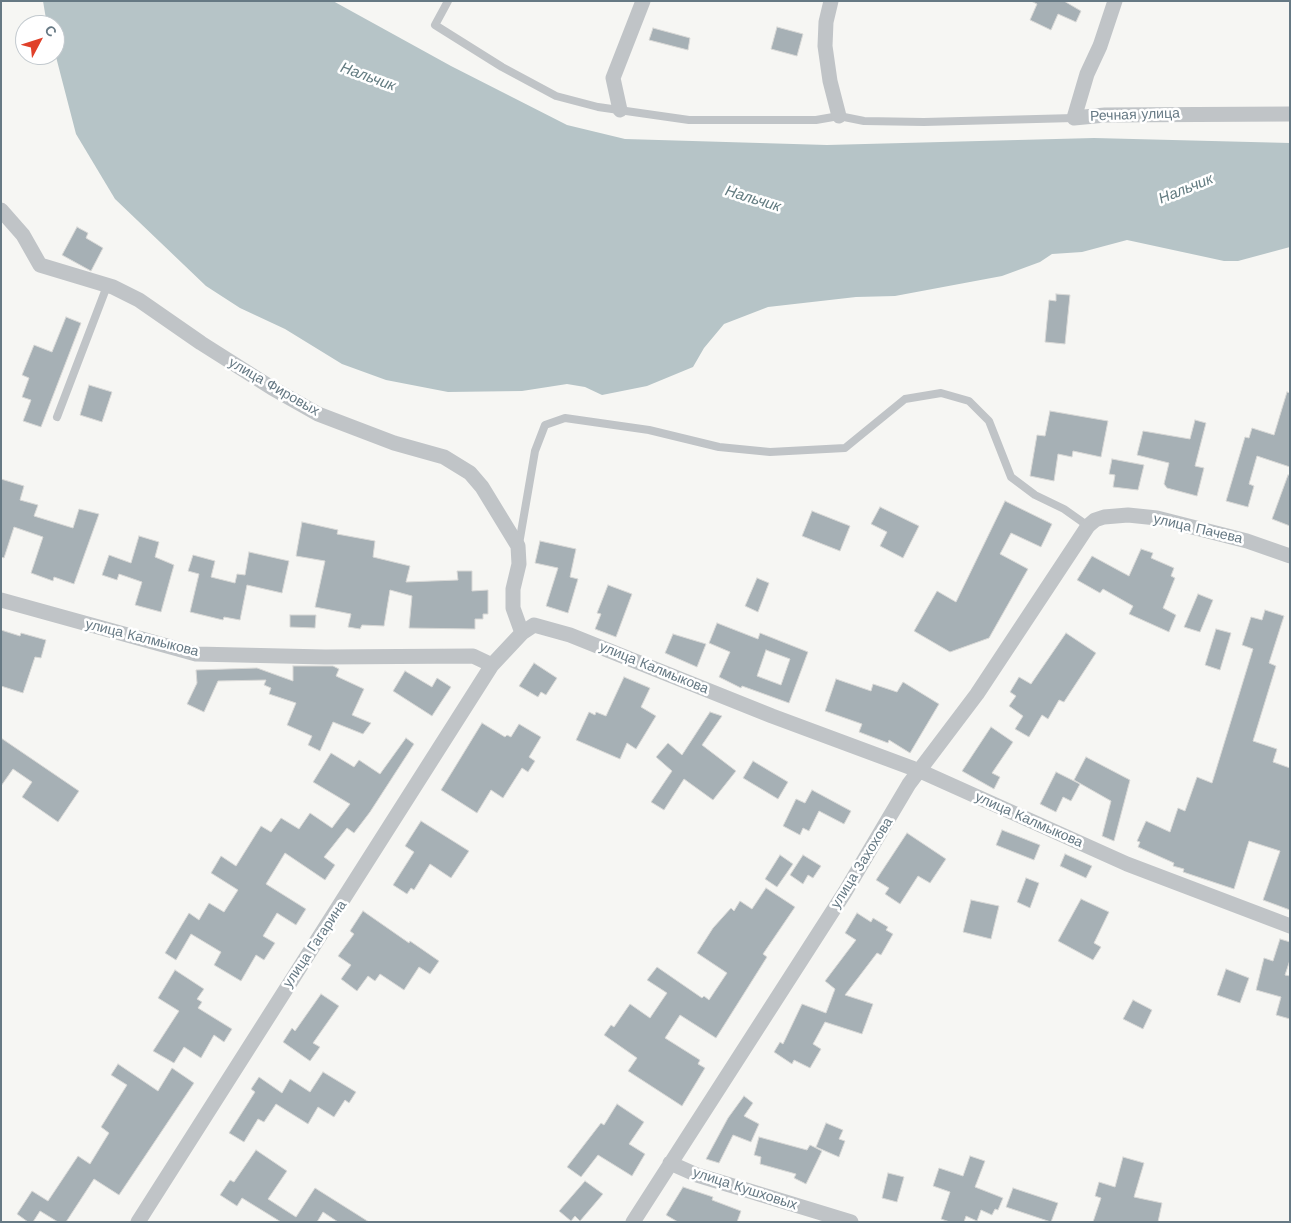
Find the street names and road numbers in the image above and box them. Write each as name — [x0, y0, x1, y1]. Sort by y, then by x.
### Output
street label: Речная улица — [1090, 105, 1180, 125]
street label: улица Фировых — [226, 354, 322, 420]
street label: улица Пачева — [1152, 511, 1244, 547]
street label: улица Калмыкова — [84, 616, 200, 660]
street label: улица Калмыкова — [597, 638, 711, 698]
street label: улица Калмыкова — [973, 789, 1085, 851]
street label: улица Захохова — [827, 815, 897, 911]
street label: улица Гагарина — [280, 897, 350, 991]
street label: улица Кушховых — [691, 1164, 799, 1214]

